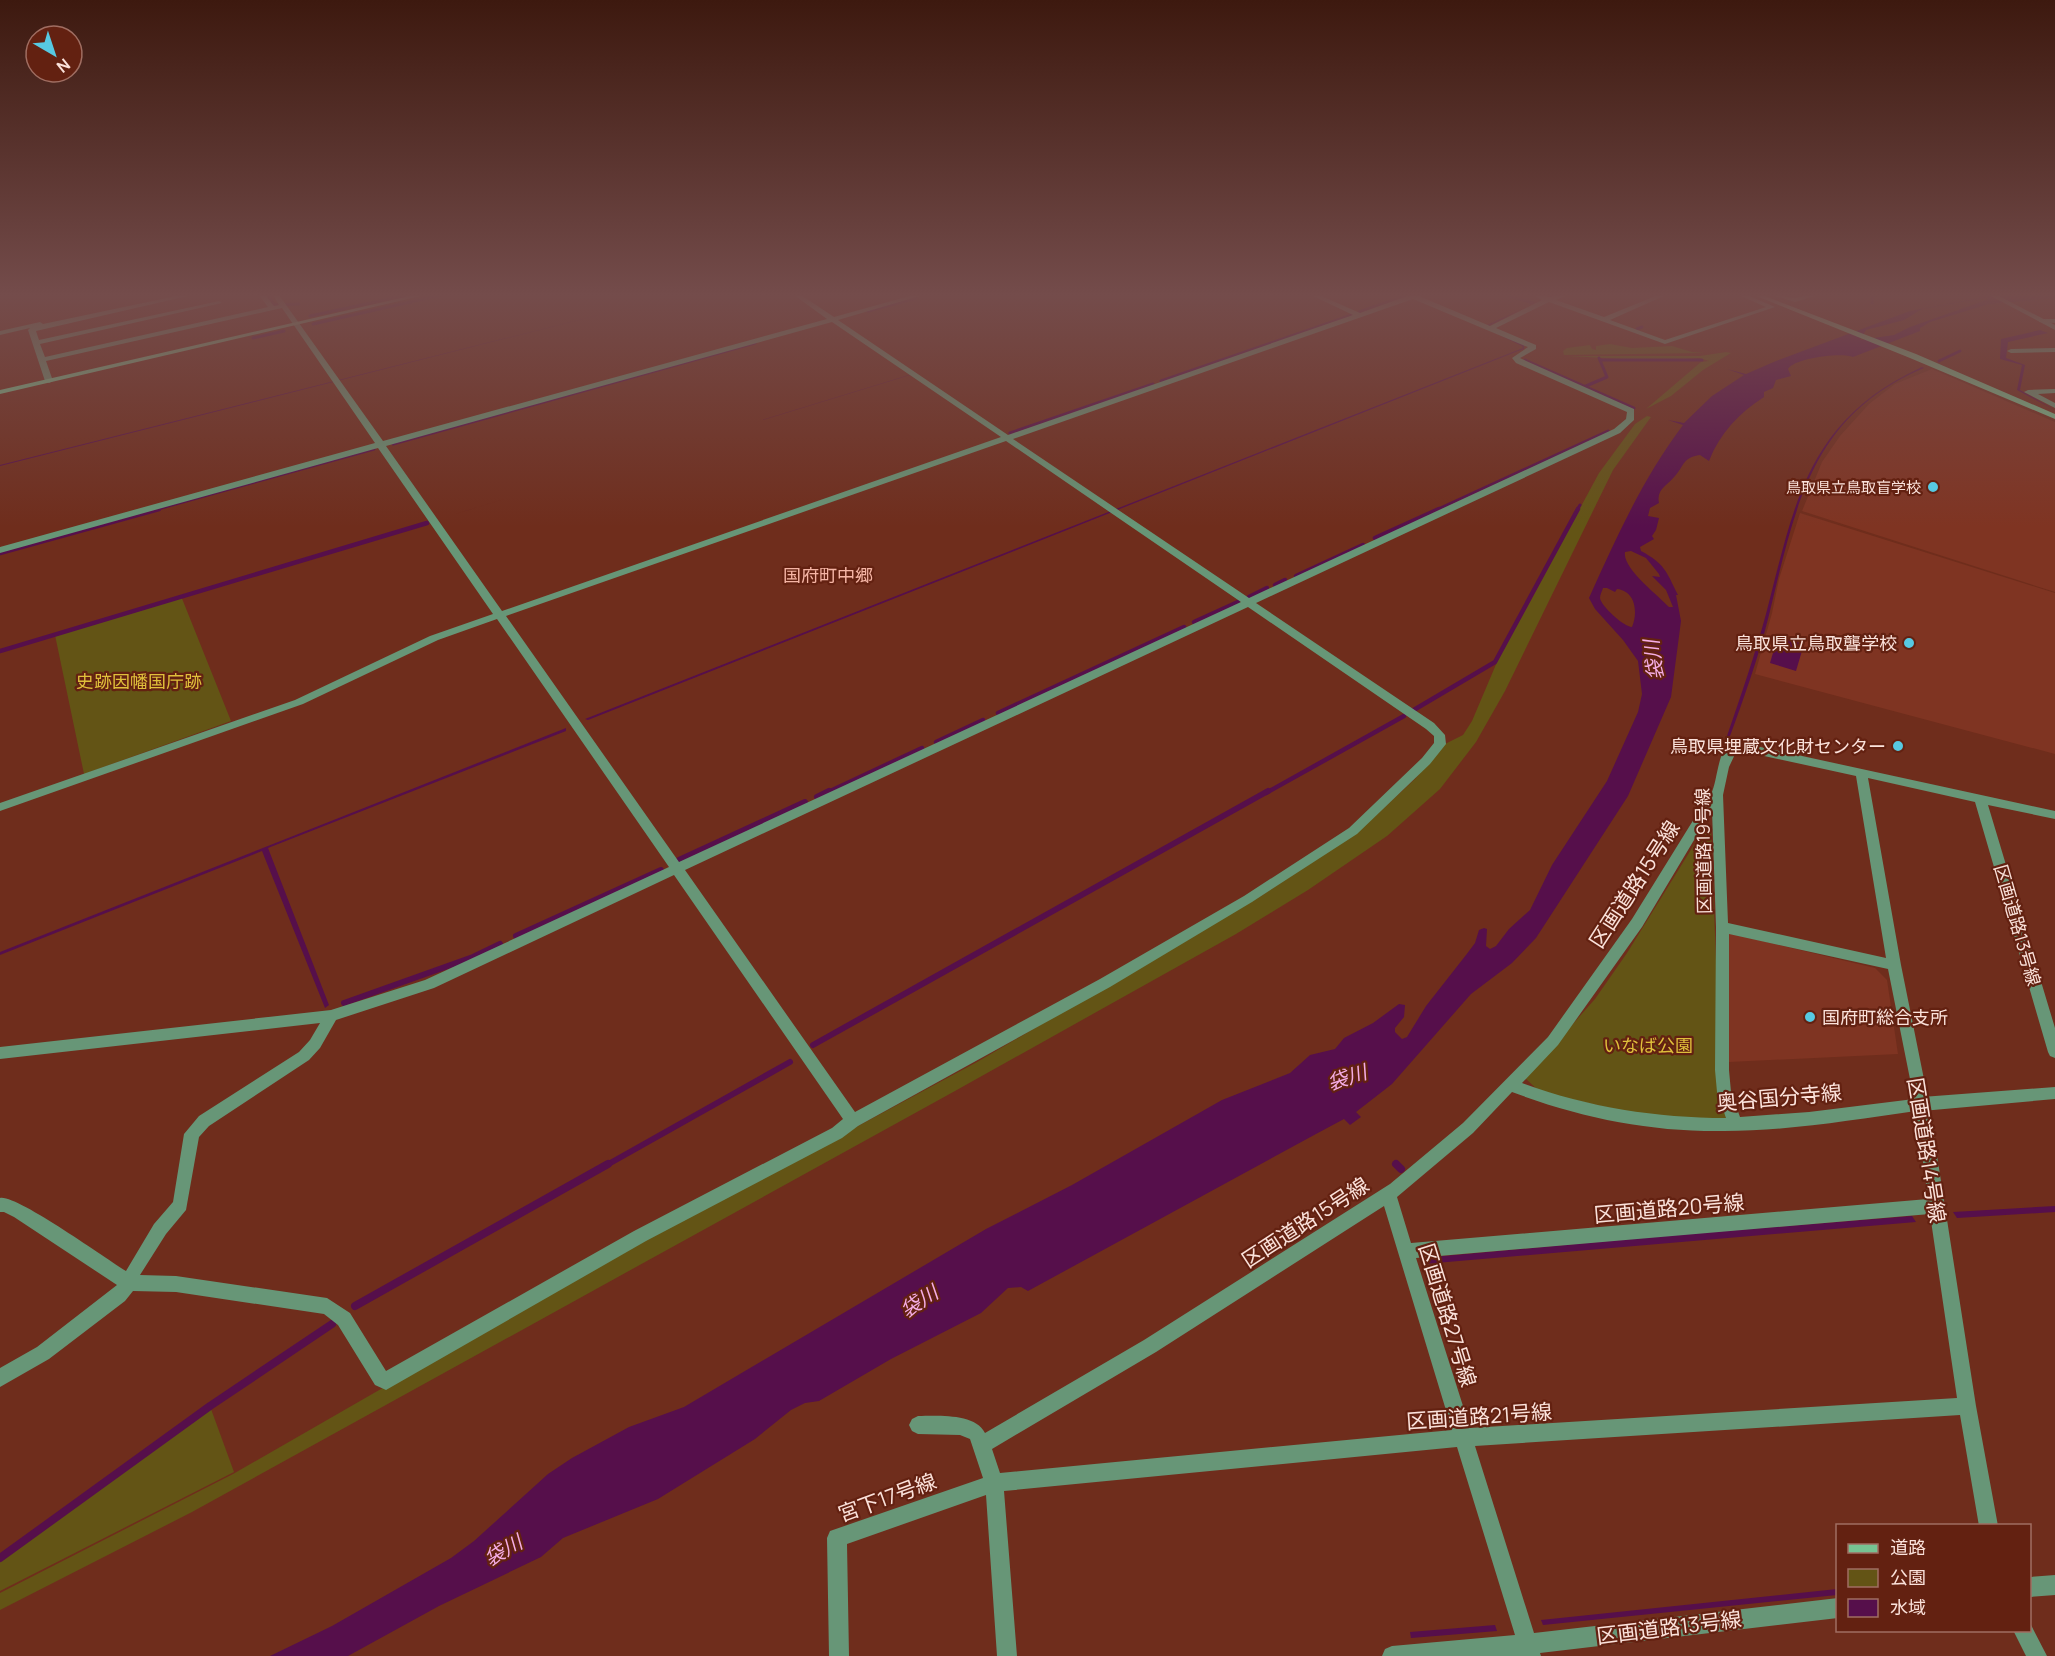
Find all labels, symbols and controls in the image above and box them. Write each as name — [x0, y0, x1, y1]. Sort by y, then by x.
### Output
north arrow — [24, 24, 84, 84]
text: N — [52, 53, 75, 78]
place label: 鳥取県立鳥取盲学校 — [1786, 477, 1921, 498]
marker: 鳥取県立鳥取盲学校 — [1926, 480, 1940, 494]
district label: 国府町中郷 — [783, 563, 873, 587]
place label: 鳥取県立鳥取聾学校 — [1735, 631, 1897, 655]
marker: 鳥取県立鳥取聾学校 — [1902, 636, 1916, 650]
water label: 袋川 — [1637, 637, 1669, 681]
park label: 史跡因幡国庁跡 — [76, 669, 202, 693]
place label: 鳥取県埋蔵文化財センター — [1670, 734, 1886, 758]
marker: 鳥取県埋蔵文化財センター — [1891, 739, 1905, 753]
street label: 区画道路19号線 — [1690, 788, 1716, 914]
street label: 区画道路15号線 — [1582, 815, 1686, 953]
street label: 区画道路13号線 — [1989, 862, 2047, 988]
place label: 国府町総合支所 — [1822, 1005, 1948, 1029]
marker: 国府町総合支所 — [1803, 1010, 1817, 1024]
park label: いなば公園 — [1603, 1033, 1693, 1057]
water label: 袋川 — [1324, 1057, 1372, 1096]
street label: 区画道路14号線 — [1902, 1075, 1952, 1225]
street label: 奥谷国分寺線 — [1715, 1078, 1843, 1116]
street label: 区画道路15号線 — [1236, 1170, 1374, 1274]
street label: 区画道路20号線 — [1593, 1187, 1745, 1229]
street label: 区画道路27号線 — [1413, 1240, 1483, 1390]
water label: 袋川 — [895, 1278, 945, 1323]
street label: 区画道路21号線 — [1405, 1397, 1553, 1435]
street label: 宮下17号線 — [834, 1466, 940, 1528]
legend — [1836, 1524, 2031, 1632]
water label: 袋川 — [479, 1527, 529, 1572]
text: 道路 — [1890, 1535, 1926, 1559]
text: 公園 — [1890, 1565, 1926, 1589]
text: 水域 — [1890, 1595, 1926, 1619]
street label: 区画道路13号線 — [1595, 1604, 1743, 1650]

